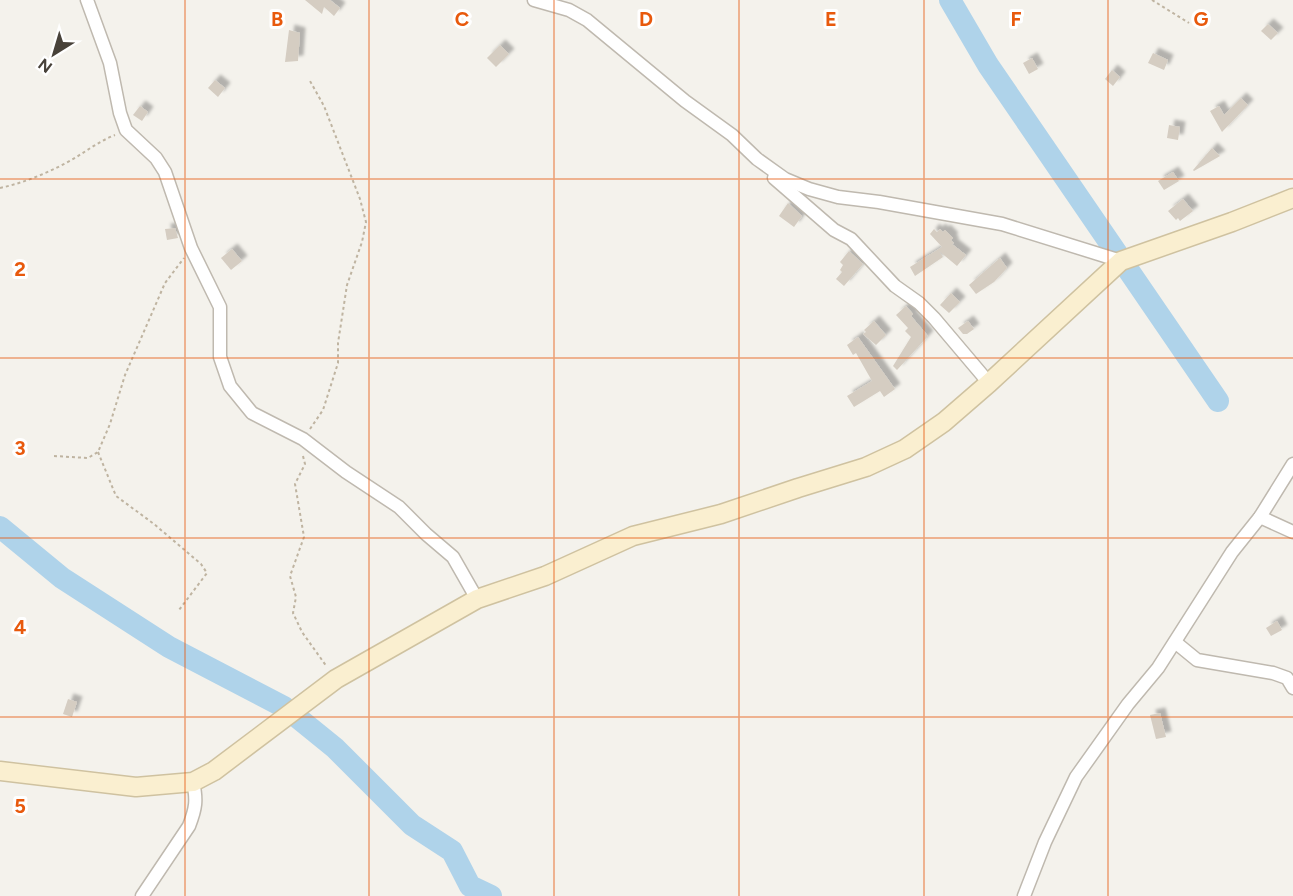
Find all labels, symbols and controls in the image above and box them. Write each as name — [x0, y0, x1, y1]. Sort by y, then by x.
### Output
text: B — [271, 7, 283, 31]
text: C — [455, 7, 469, 31]
text: D — [639, 7, 653, 31]
text: E — [825, 7, 837, 31]
text: F — [1010, 7, 1022, 31]
text: G — [1194, 7, 1209, 31]
north arrow — [24, 24, 84, 84]
text: N — [35, 54, 56, 77]
text: 2 — [14, 257, 26, 281]
text: 3 — [14, 436, 26, 460]
text: 4 — [14, 615, 27, 639]
text: 5 — [14, 794, 26, 818]

